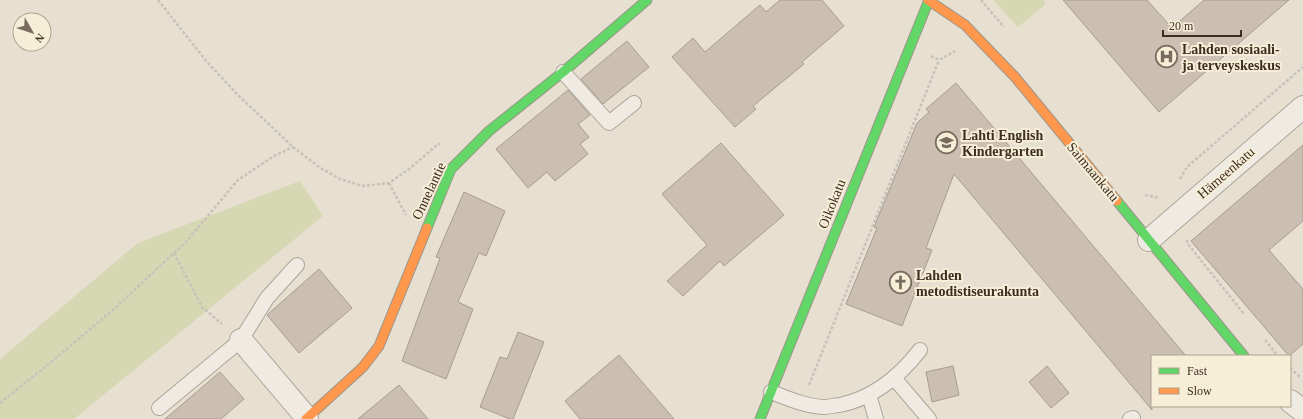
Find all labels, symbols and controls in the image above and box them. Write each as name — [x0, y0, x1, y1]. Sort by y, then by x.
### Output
north arrow — [12, 12, 52, 52]
scale bar — [1163, 12, 1241, 38]
text: 20 m — [1169, 19, 1194, 33]
text: N — [33, 31, 47, 45]
place label: Lahden sosiaali- ja terveyskeskus — [1181, 42, 1281, 73]
hospital icon: Lahden sosiaali- ja terveyskeskus — [1154, 44, 1180, 70]
place label: Lahti English Kindergarten — [962, 128, 1044, 159]
school or university icon: Lahti English Kindergarten — [933, 130, 959, 156]
street label: Saimaankatu — [1064, 139, 1122, 205]
street label: Hämeenkatu — [1194, 144, 1258, 202]
street label: Onnelantie — [409, 160, 449, 222]
street label: Oikokatu — [815, 177, 849, 231]
place label: Lahden metodistiseurakunta — [916, 268, 1039, 299]
church icon: Lahden metodistiseurakunta — [888, 270, 914, 296]
legend — [1151, 355, 1291, 407]
text: Fast — [1187, 364, 1208, 378]
text: Slow — [1187, 384, 1212, 398]

